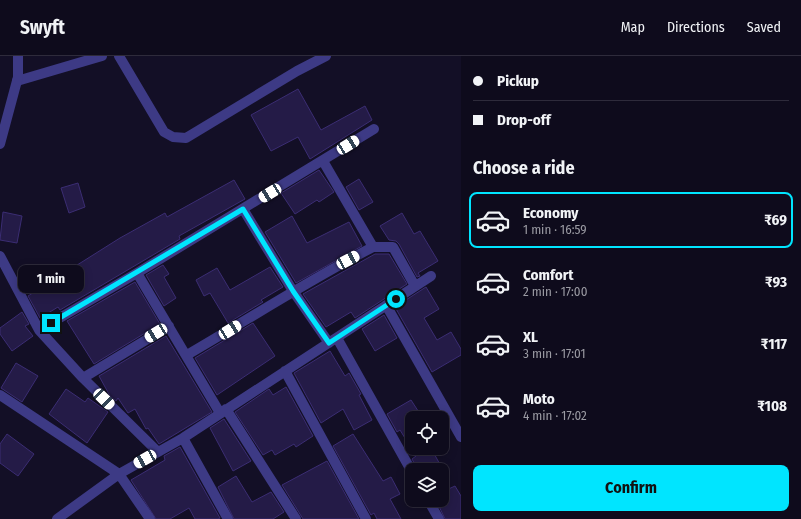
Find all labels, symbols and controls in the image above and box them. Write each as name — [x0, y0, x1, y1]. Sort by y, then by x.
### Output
text: Swyft — [20, 16, 65, 39]
text: Map — [621, 19, 645, 36]
text: Directions — [667, 19, 725, 36]
text: Saved — [747, 19, 781, 36]
text: Pickup — [497, 72, 539, 90]
text: Drop-off — [497, 111, 551, 129]
car — [335, 134, 361, 156]
text: Choose a ride — [473, 157, 575, 179]
car — [257, 182, 283, 204]
icon: car — [475, 202, 511, 238]
text: Economy — [523, 204, 578, 222]
text: ₹69 — [764, 211, 787, 229]
text: 1 min · 16:59 — [523, 222, 587, 237]
car — [335, 249, 361, 271]
icon: car — [475, 264, 511, 300]
callout: 1 min — [18, 265, 84, 293]
text: Comfort — [523, 266, 574, 284]
text: 1 min — [37, 271, 65, 286]
text: ₹93 — [765, 273, 787, 291]
text: 2 min · 17:00 — [523, 284, 587, 299]
route start — [387, 290, 405, 308]
route end — [42, 314, 60, 332]
car — [217, 319, 243, 341]
car — [143, 322, 169, 344]
icon: car — [475, 326, 511, 362]
text: XL — [523, 328, 538, 346]
text: ₹117 — [761, 335, 787, 353]
text: 3 min · 17:01 — [523, 346, 586, 361]
car — [91, 386, 117, 412]
icon: car — [475, 388, 511, 424]
text: Moto — [523, 390, 555, 408]
text: ₹108 — [757, 397, 787, 415]
text: 4 min · 17:02 — [523, 408, 587, 423]
map controls — [405, 411, 449, 507]
button: locate — [405, 411, 449, 455]
car — [132, 448, 158, 470]
button: layers — [405, 463, 449, 507]
button: Confirm — [473, 465, 789, 511]

